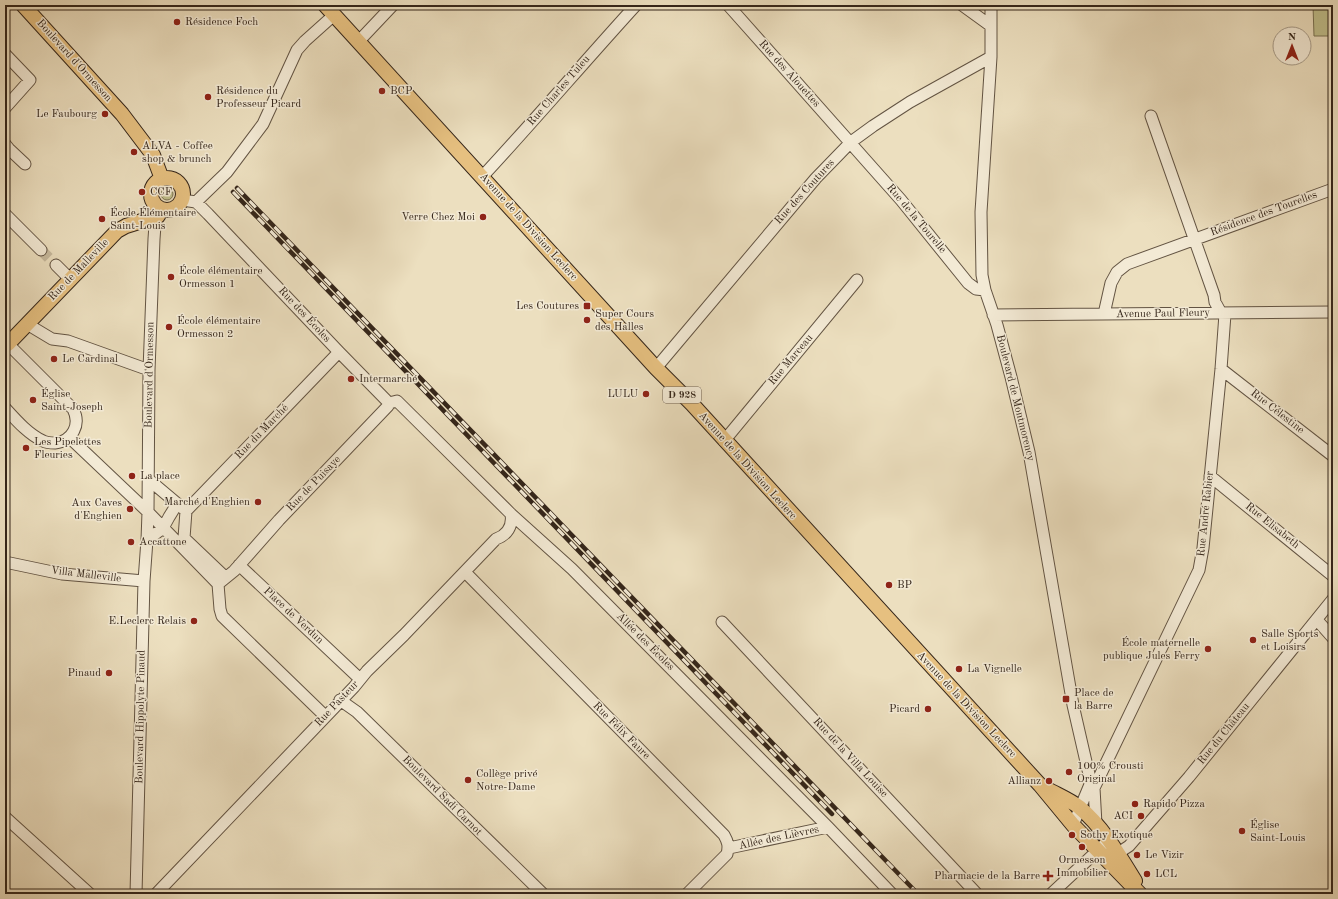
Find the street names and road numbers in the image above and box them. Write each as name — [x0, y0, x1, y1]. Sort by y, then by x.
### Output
street label: Boulevard d'Ormesson — [34, 18, 114, 104]
street label: Rue des Alouettes — [756, 38, 822, 110]
street label: Rue Charles Tuleu — [526, 54, 592, 128]
street label: Rue des Coutures — [773, 157, 837, 227]
street label: Avenue de la Division Leclerc — [477, 171, 579, 283]
street label: Rue de la Tourelle — [884, 182, 948, 256]
street label: Résidence des Tourelles — [1209, 189, 1319, 238]
street label: Rue de Malleville — [47, 237, 111, 303]
street label: Rue des Écoles — [276, 284, 334, 345]
street label: Avenue Paul Fleury — [1116, 308, 1210, 320]
street label: Boulevard d'Ormesson — [144, 322, 156, 428]
street label: Rue Marceau — [767, 333, 815, 387]
street label: Boulevard de Montmorency — [994, 334, 1036, 462]
road number: D 928 — [663, 387, 701, 403]
street label: Rue Célestine — [1248, 388, 1306, 436]
street label: Rue du Marché — [233, 402, 291, 462]
street label: Avenue de la Division Leclerc — [696, 410, 798, 522]
street label: Rue de Puisaye — [285, 454, 343, 514]
street label: Rue André Rabier — [1196, 470, 1216, 557]
street label: Rue Elisabeth — [1243, 501, 1301, 551]
street label: Villa Malleville — [50, 565, 122, 585]
street label: Place de Verdun — [261, 586, 325, 646]
street label: Allée des Écoles — [614, 610, 678, 673]
street label: Boulevard Hippolyte Pinaud — [134, 650, 148, 784]
street label: Avenue de la Division Leclerc — [914, 650, 1018, 760]
street label: Rue Pasteur — [313, 679, 361, 729]
street label: Rue Félix Faure — [590, 700, 652, 762]
street label: Rue du Château — [1196, 701, 1252, 767]
street label: Rue de la Villa Louise — [810, 716, 890, 800]
street label: Boulevard Sadi Carnot — [400, 754, 484, 838]
street label: Allée des Lièvres — [738, 824, 820, 852]

